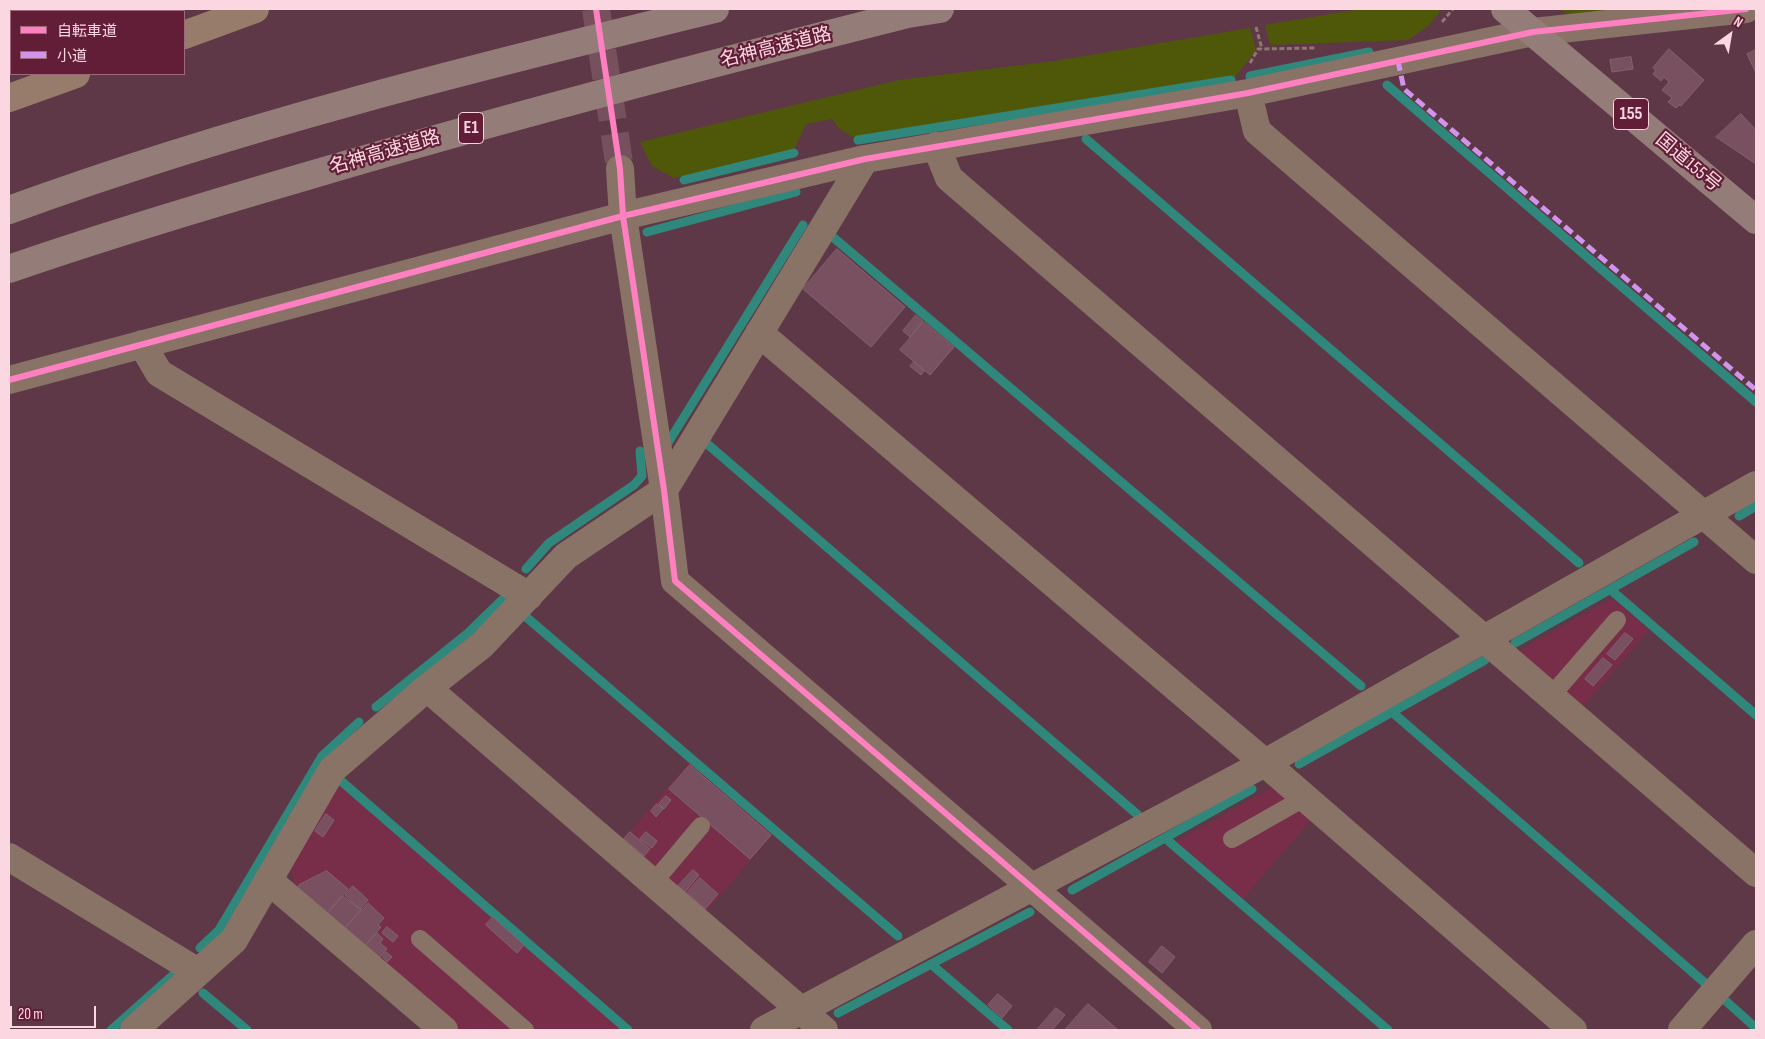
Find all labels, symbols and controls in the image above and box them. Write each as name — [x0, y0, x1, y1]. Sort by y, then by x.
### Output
legend — [10, 10, 185, 75]
north arrow — [1705, 10, 1755, 60]
text: N — [1731, 13, 1746, 31]
text: 自転車道 — [57, 22, 117, 41]
street label: 名神高速道路 — [718, 23, 834, 73]
text: 小道 — [57, 47, 87, 66]
road number: 155 — [1614, 98, 1648, 130]
road number: E1 — [458, 112, 484, 144]
street label: 名神高速道路 — [327, 126, 443, 180]
street label: 国道155号 — [1650, 129, 1726, 197]
scale bar — [12, 996, 99, 1028]
text: 20 m — [18, 1005, 43, 1024]

